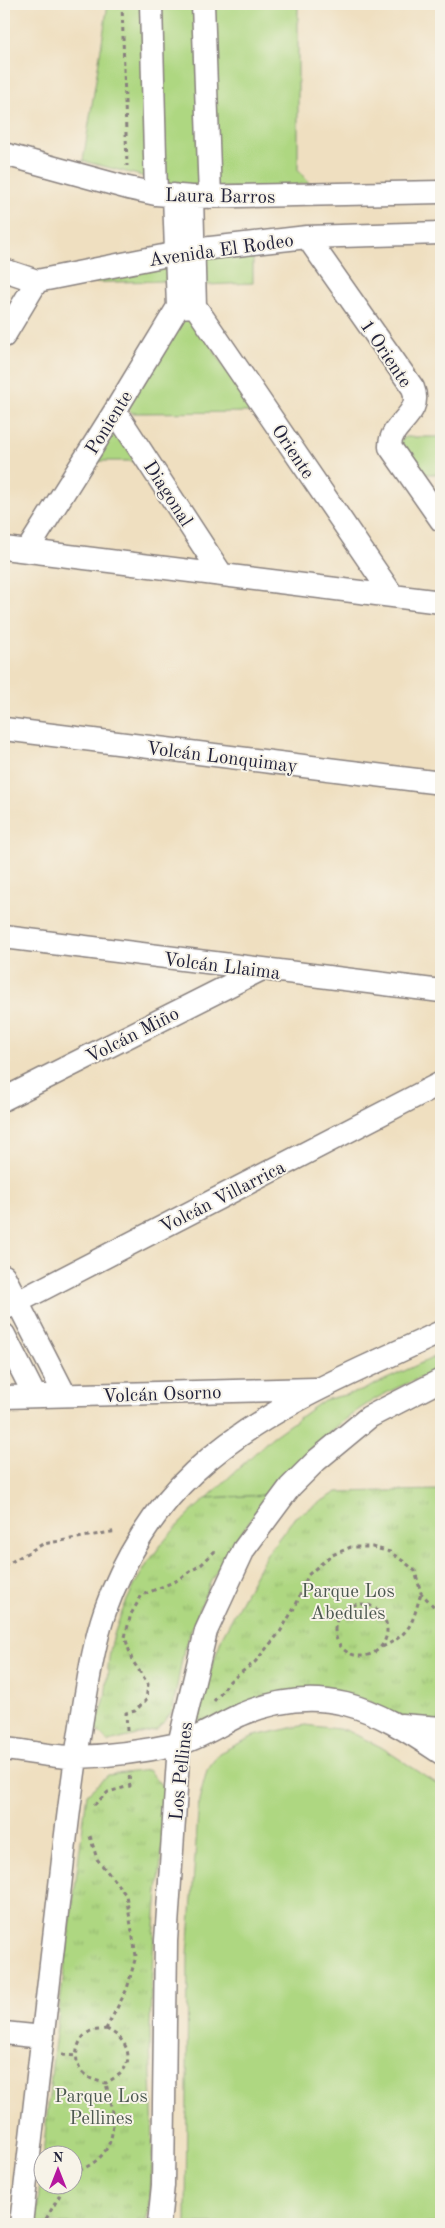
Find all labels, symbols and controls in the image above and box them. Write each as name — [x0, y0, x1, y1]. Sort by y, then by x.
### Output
street label: Laura Barros — [165, 187, 275, 208]
street label: Avenida El Rodeo — [148, 232, 295, 271]
street label: 1 Oriente — [356, 317, 414, 392]
street label: Poniente — [83, 388, 137, 459]
street label: Oriente — [267, 422, 317, 483]
street label: Diagonal — [139, 458, 195, 530]
street label: Volcán Lonquimay — [145, 740, 298, 777]
street label: Volcán Llaima — [162, 951, 282, 984]
street label: Volcán Miño — [84, 1005, 183, 1068]
street label: Volcán Villarrica — [158, 1158, 289, 1238]
street label: Volcán Osorno — [102, 1384, 222, 1407]
park label: Parque Los Abedules — [301, 1583, 395, 1624]
street label: Los Pellines — [168, 1721, 197, 1821]
park label: Parque Los Pellines — [54, 2088, 148, 2129]
north arrow — [32, 2146, 82, 2196]
text: N — [53, 2151, 64, 2165]

